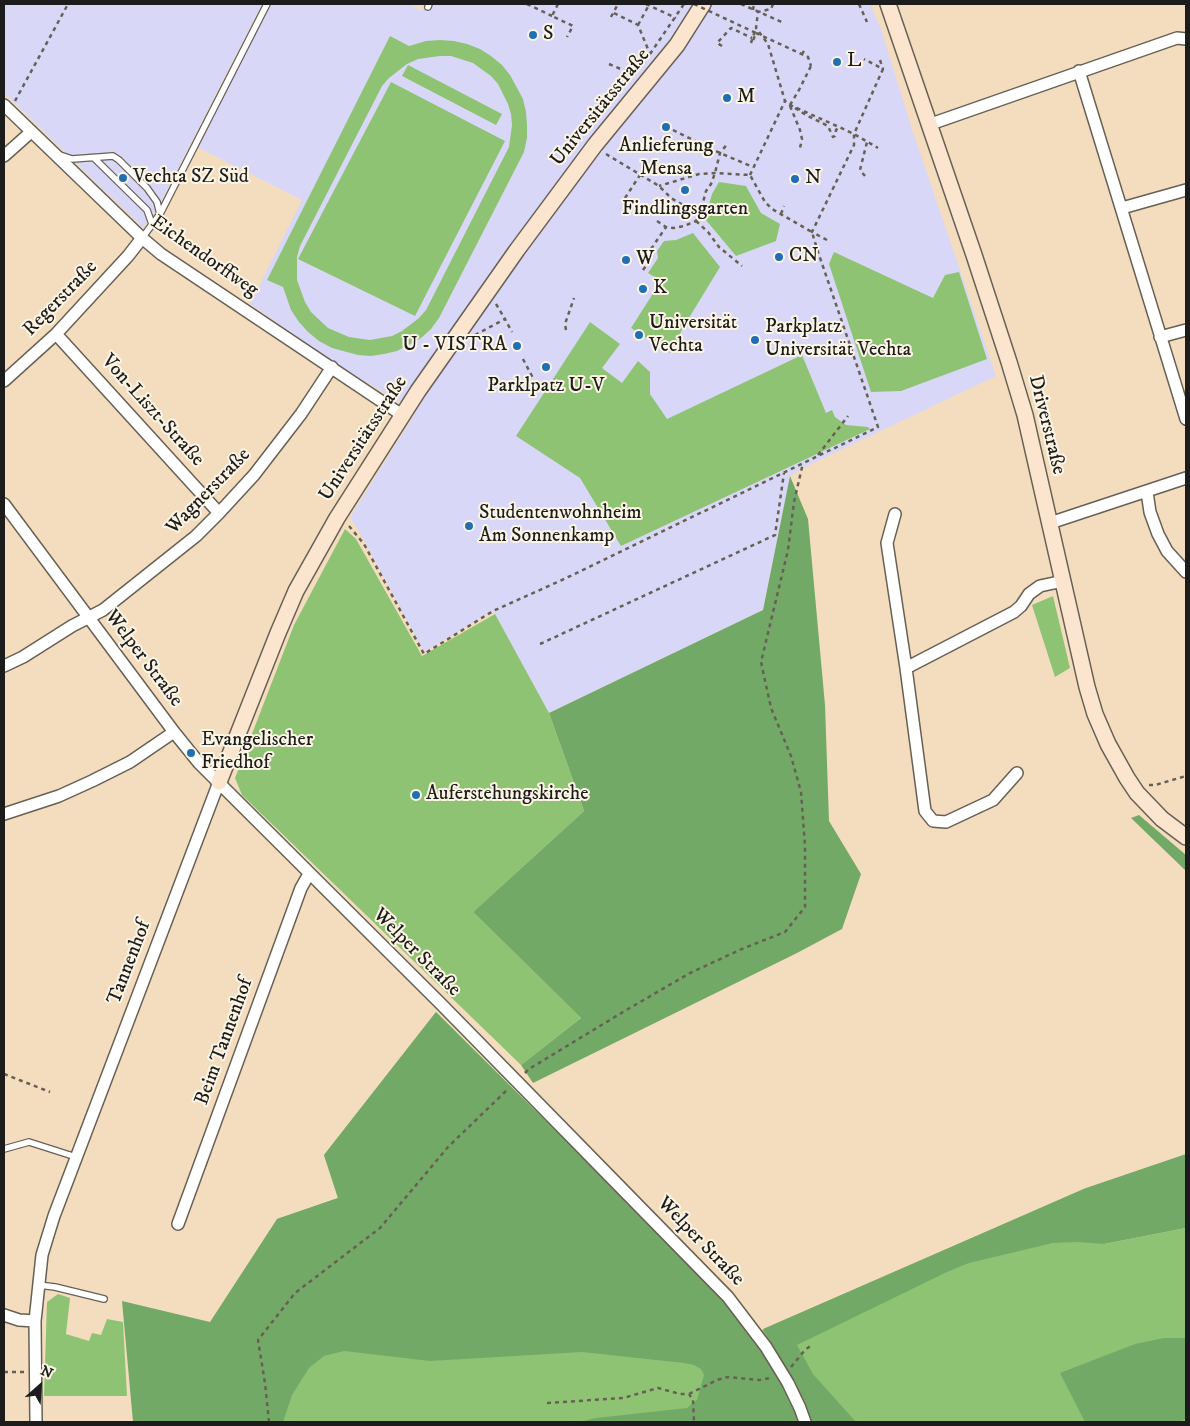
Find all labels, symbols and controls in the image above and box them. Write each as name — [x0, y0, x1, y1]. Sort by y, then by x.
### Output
place label: S — [543, 23, 553, 47]
marker: S — [527, 29, 539, 41]
street label: Universitätsstraße — [546, 44, 656, 172]
place label: L — [847, 50, 861, 74]
marker: L — [831, 56, 843, 68]
place label: M — [737, 86, 755, 110]
marker: M — [721, 92, 733, 104]
marker: Anlieferung Mensa — [660, 121, 672, 133]
place label: Anlieferung Mensa — [619, 135, 713, 182]
place label: Vechta SZ Süd — [133, 166, 249, 190]
place label: N — [805, 167, 821, 191]
marker: Vechta SZ Süd — [117, 172, 129, 184]
marker: N — [789, 173, 801, 185]
marker: Findlingsgarten — [679, 184, 691, 196]
place label: Findlingsgarten — [622, 198, 748, 222]
street label: Eichendorffweg — [146, 211, 262, 303]
place label: CN — [789, 245, 819, 269]
place label: W — [636, 248, 654, 272]
marker: CN — [773, 251, 785, 263]
marker: W — [620, 254, 632, 266]
street label: Regerstraße — [19, 256, 103, 342]
place label: K — [653, 277, 667, 301]
marker: K — [637, 283, 649, 295]
place label: Universität Vechta — [649, 312, 737, 359]
place label: Parkplatz Universität Vechta — [765, 316, 911, 363]
marker: Universität Vechta — [633, 329, 645, 341]
place label: U - VISTRA — [402, 334, 507, 358]
marker: Parkplatz Universität Vechta — [749, 334, 761, 346]
marker: U - VISTRA — [511, 340, 523, 352]
street label: Von-Liszt-Straße — [95, 350, 209, 472]
marker: Parklpatz U-V — [540, 361, 552, 373]
street label: Universitätsstraße — [315, 372, 413, 506]
street label: Driverstraße — [1022, 373, 1070, 477]
place label: Parklpatz U-V — [487, 375, 605, 399]
street label: Wagnerstraße — [162, 444, 256, 540]
place label: Studentenwohnheim Am Sonnenkamp — [479, 502, 641, 549]
marker: Studentenwohnheim Am Sonnenkamp — [463, 520, 475, 532]
street label: Welper Straße — [99, 606, 187, 712]
place label: Evangelischer Friedhof — [201, 729, 313, 776]
marker: Evangelischer Friedhof — [185, 747, 197, 759]
place label: Auferstehungskirche — [426, 783, 588, 807]
marker: Auferstehungskirche — [410, 789, 422, 801]
street label: Welper Straße — [367, 904, 465, 1002]
street label: Tannenhof — [103, 918, 157, 1008]
street label: Beim Tannenhof — [191, 975, 259, 1109]
street label: Welper Straße — [651, 1192, 749, 1292]
north arrow — [15, 1361, 65, 1411]
text: N — [37, 1362, 56, 1383]

